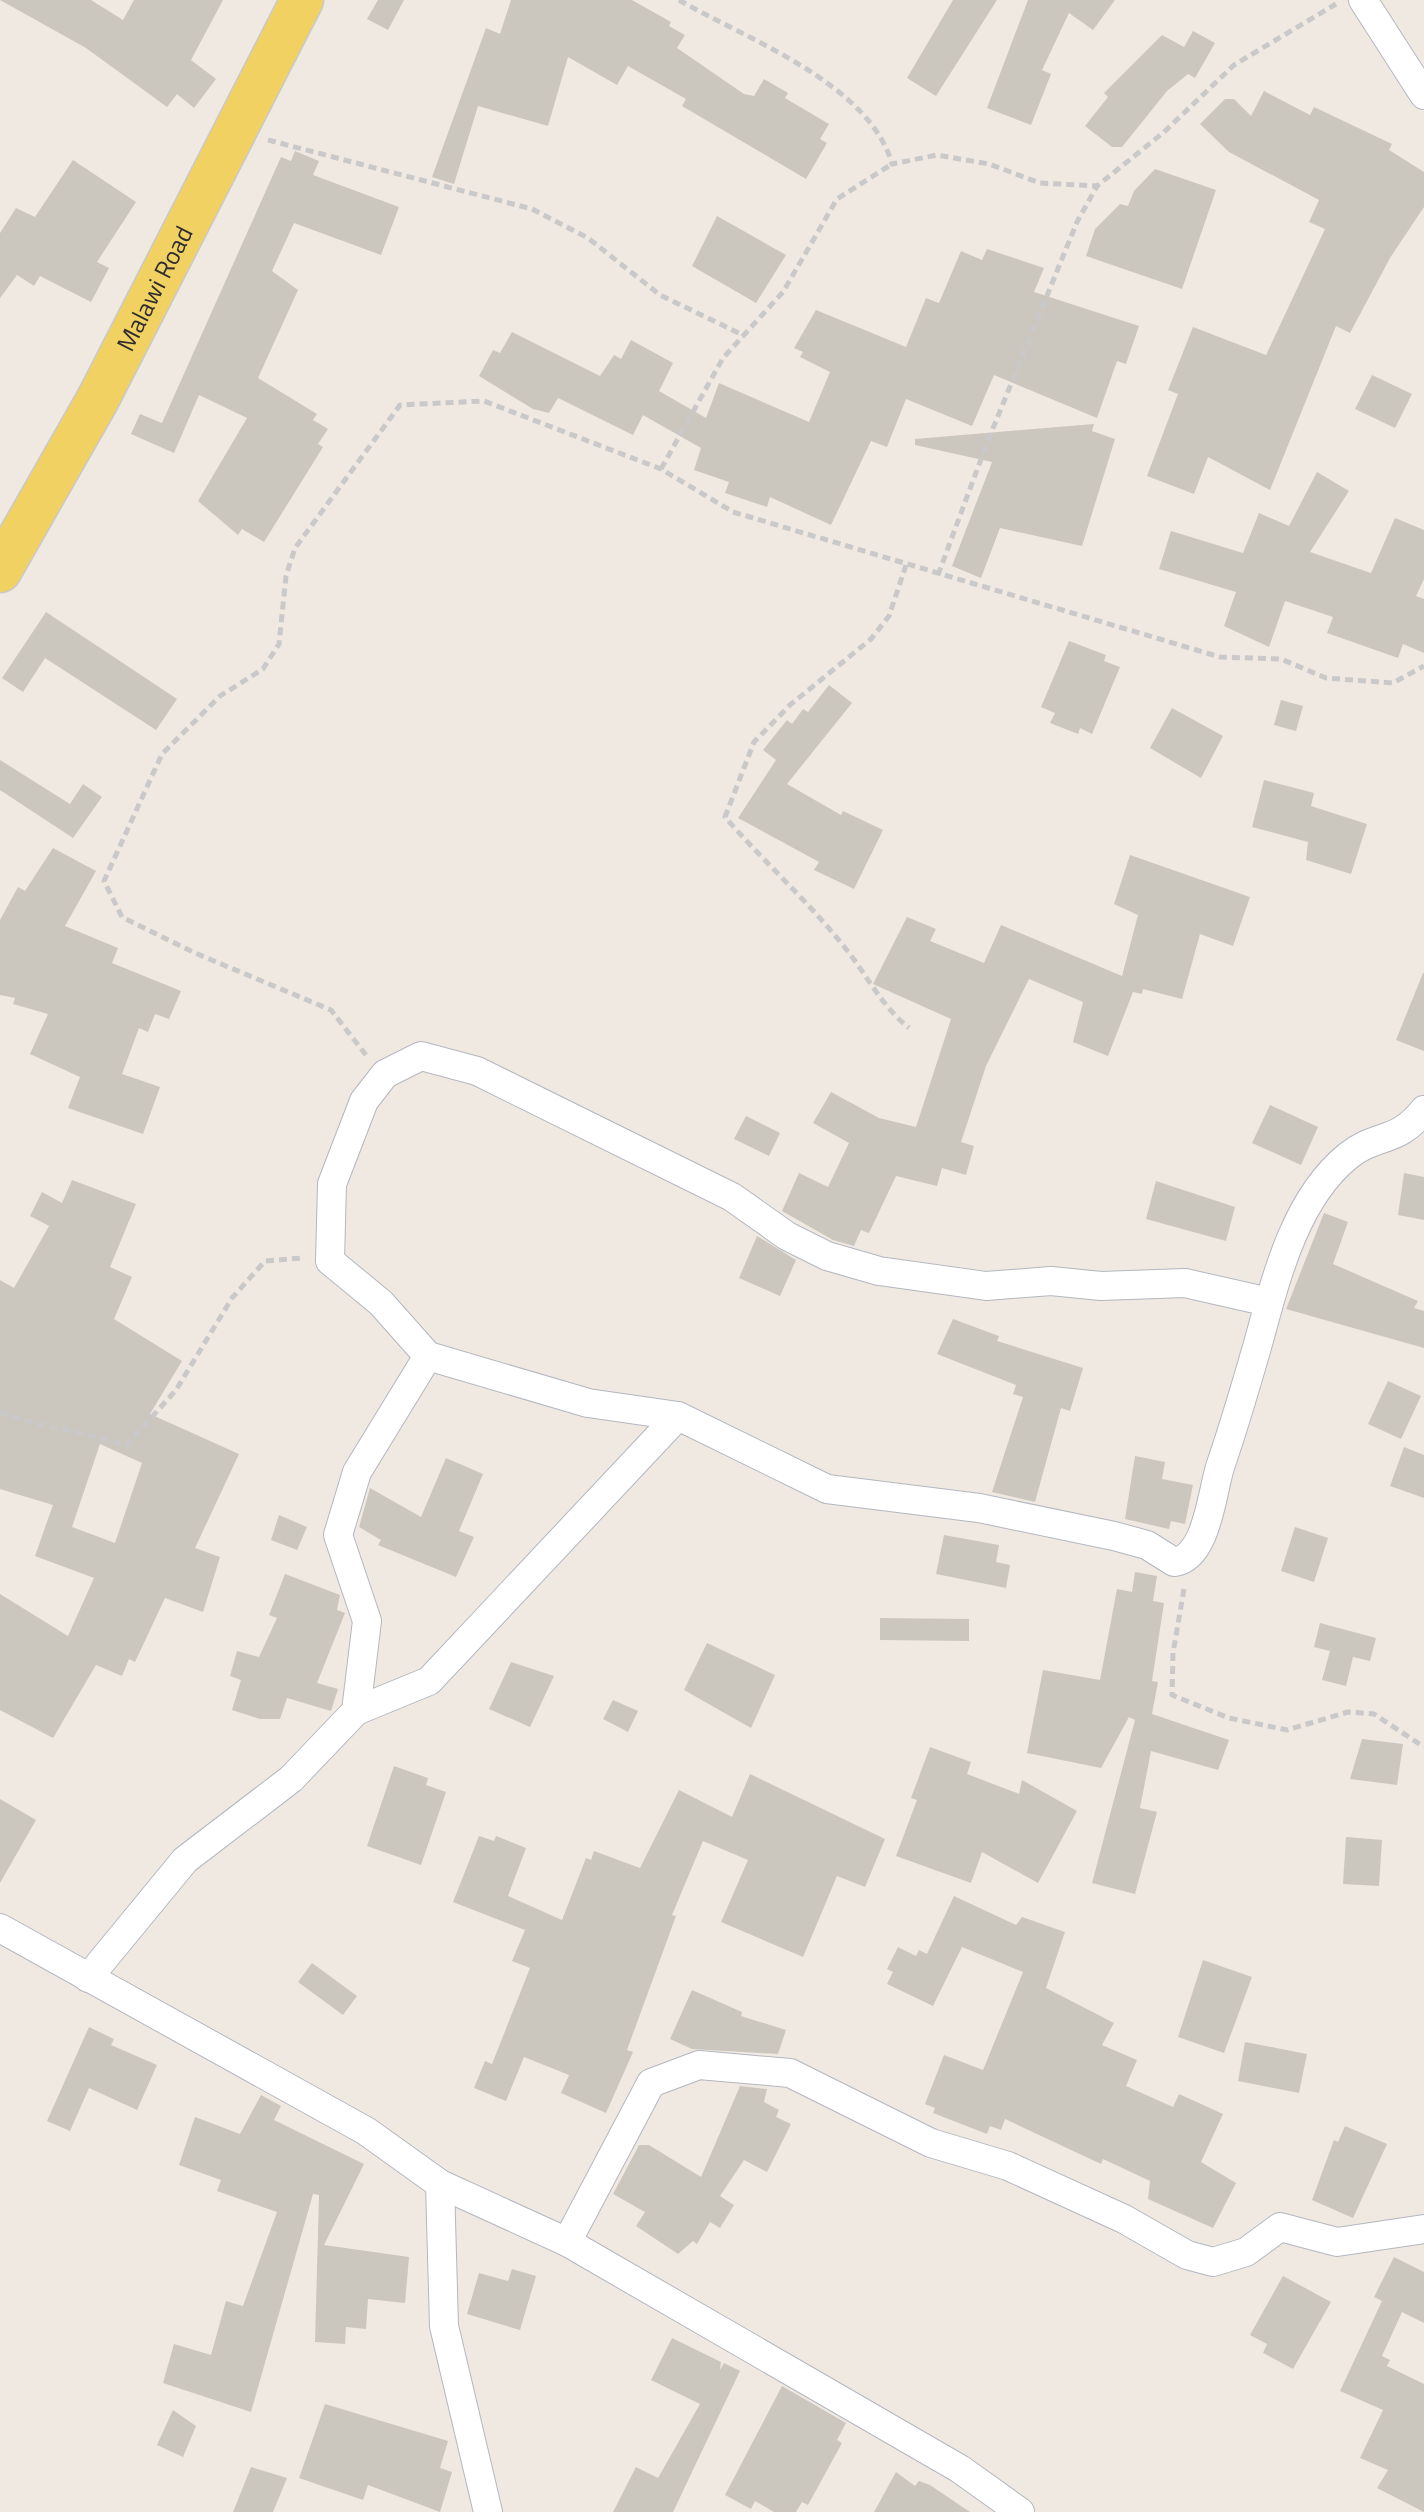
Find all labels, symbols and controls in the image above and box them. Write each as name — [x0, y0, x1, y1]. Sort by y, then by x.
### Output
street label: Malawi Road — [107, 219, 202, 358]

